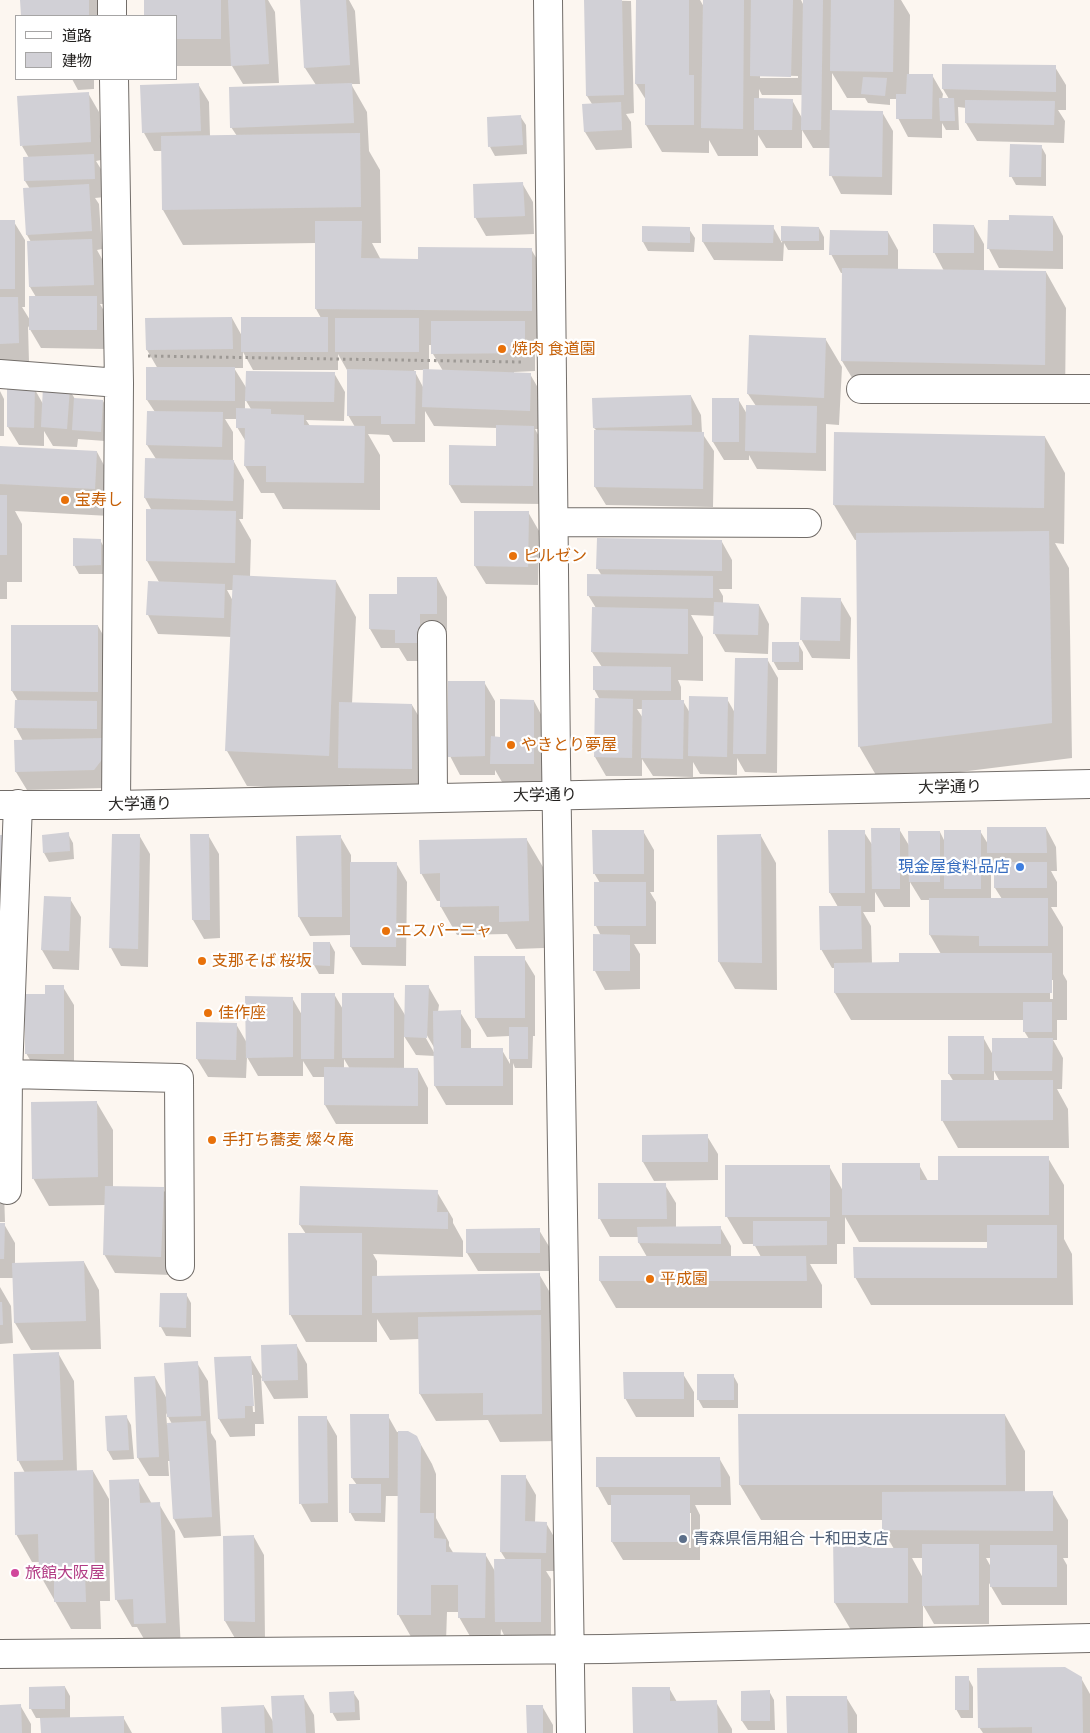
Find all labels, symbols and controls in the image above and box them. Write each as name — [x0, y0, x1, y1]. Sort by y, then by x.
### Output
legend — [15, 15, 178, 80]
text: 道路 — [62, 27, 92, 44]
text: 建物 — [62, 52, 92, 69]
place label: 焼肉 食道園 — [512, 339, 596, 359]
marker: 焼肉 食道園 — [496, 343, 508, 355]
place label: 宝寿し — [75, 490, 123, 510]
marker: 宝寿し — [59, 494, 71, 506]
place label: ピルゼン — [523, 546, 587, 566]
marker: ピルゼン — [507, 550, 519, 562]
place label: やきとり夢屋 — [521, 735, 617, 755]
marker: やきとり夢屋 — [505, 739, 517, 751]
street label: 大学通り — [918, 777, 982, 797]
street label: 大学通り — [513, 785, 577, 805]
street label: 大学通り — [108, 794, 172, 814]
place label: 現金屋食料品店 — [898, 857, 1010, 877]
marker: 現金屋食料品店 — [1014, 861, 1026, 873]
place label: エスパーニャ — [396, 921, 492, 941]
marker: エスパーニャ — [380, 925, 392, 937]
place label: 支那そば 桜坂 — [212, 951, 312, 971]
marker: 支那そば 桜坂 — [196, 955, 208, 967]
place label: 佳作座 — [218, 1003, 266, 1023]
marker: 佳作座 — [202, 1007, 214, 1019]
place label: 手打ち蕎麦 燦々庵 — [222, 1130, 354, 1150]
marker: 手打ち蕎麦 燦々庵 — [206, 1134, 218, 1146]
place label: 平成園 — [660, 1269, 708, 1289]
marker: 平成園 — [644, 1273, 656, 1285]
place label: 青森県信用組合 十和田支店 — [693, 1529, 889, 1549]
marker: 青森県信用組合 十和田支店 — [677, 1533, 689, 1545]
place label: 旅館大阪屋 — [25, 1563, 105, 1583]
marker: 旅館大阪屋 — [9, 1567, 21, 1579]

